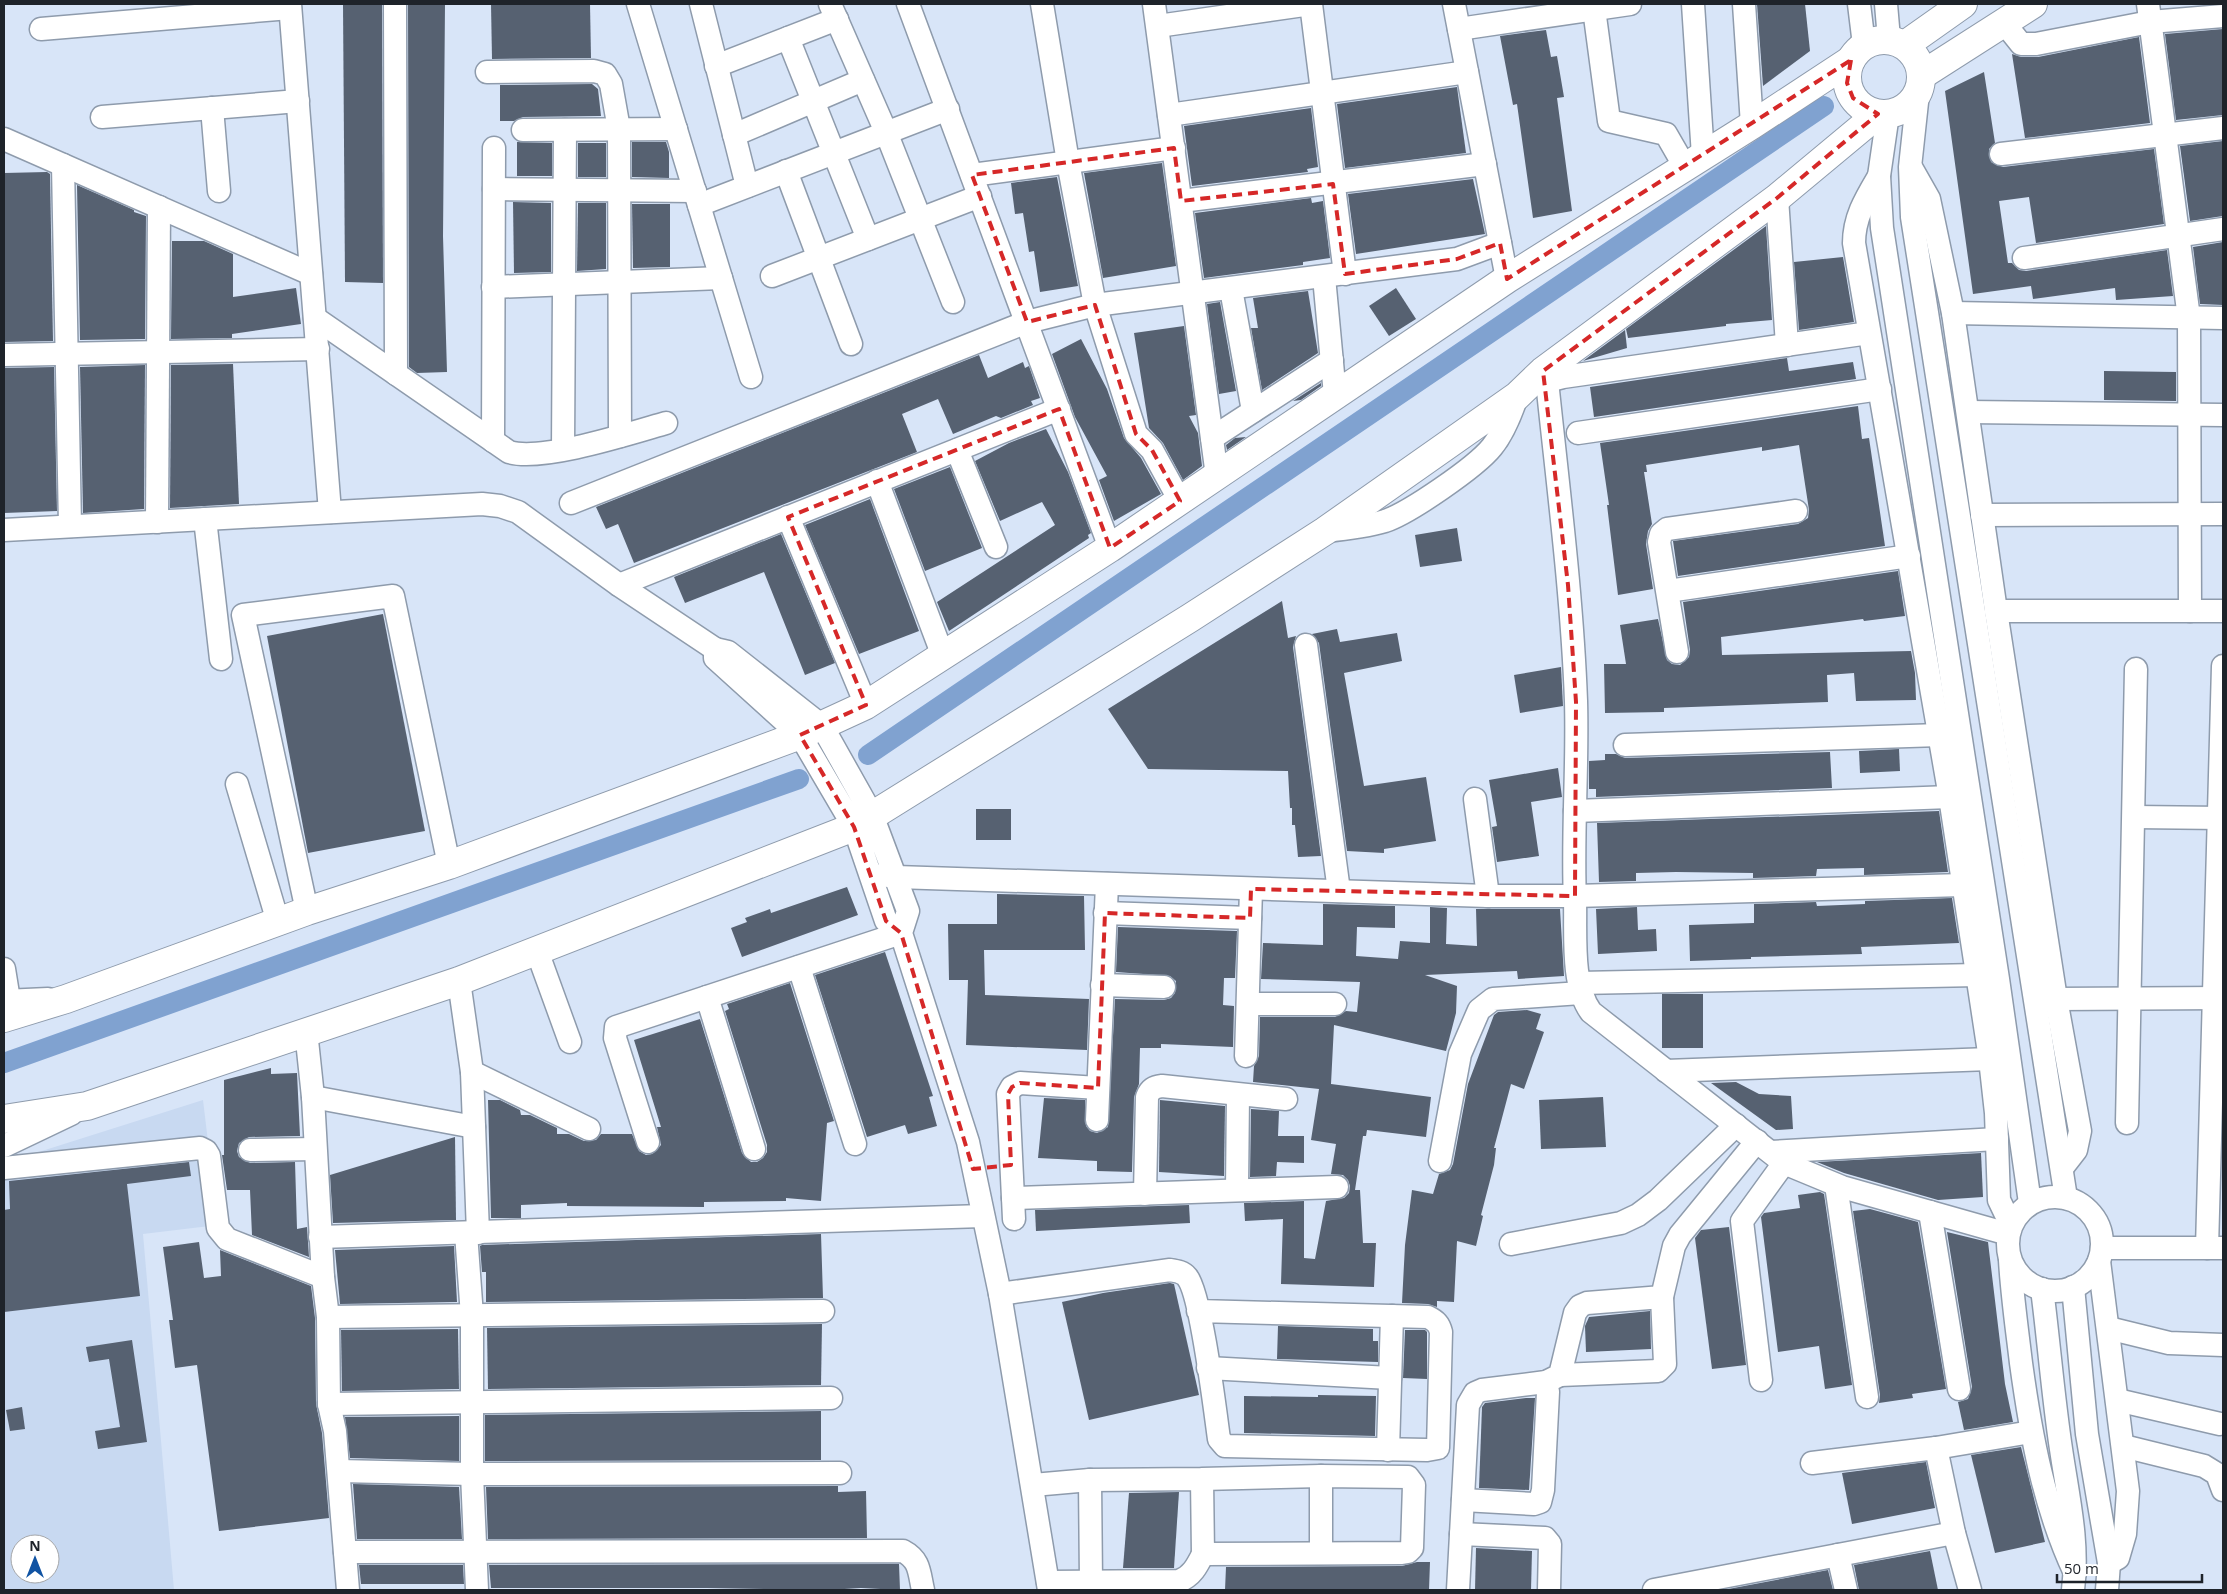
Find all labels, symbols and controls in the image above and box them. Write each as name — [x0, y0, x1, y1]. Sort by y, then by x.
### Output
north arrow — [10, 1534, 60, 1584]
text: N — [29, 1536, 41, 1555]
scale bar — [2057, 1552, 2202, 1584]
text: 50 m — [2064, 1558, 2099, 1578]

